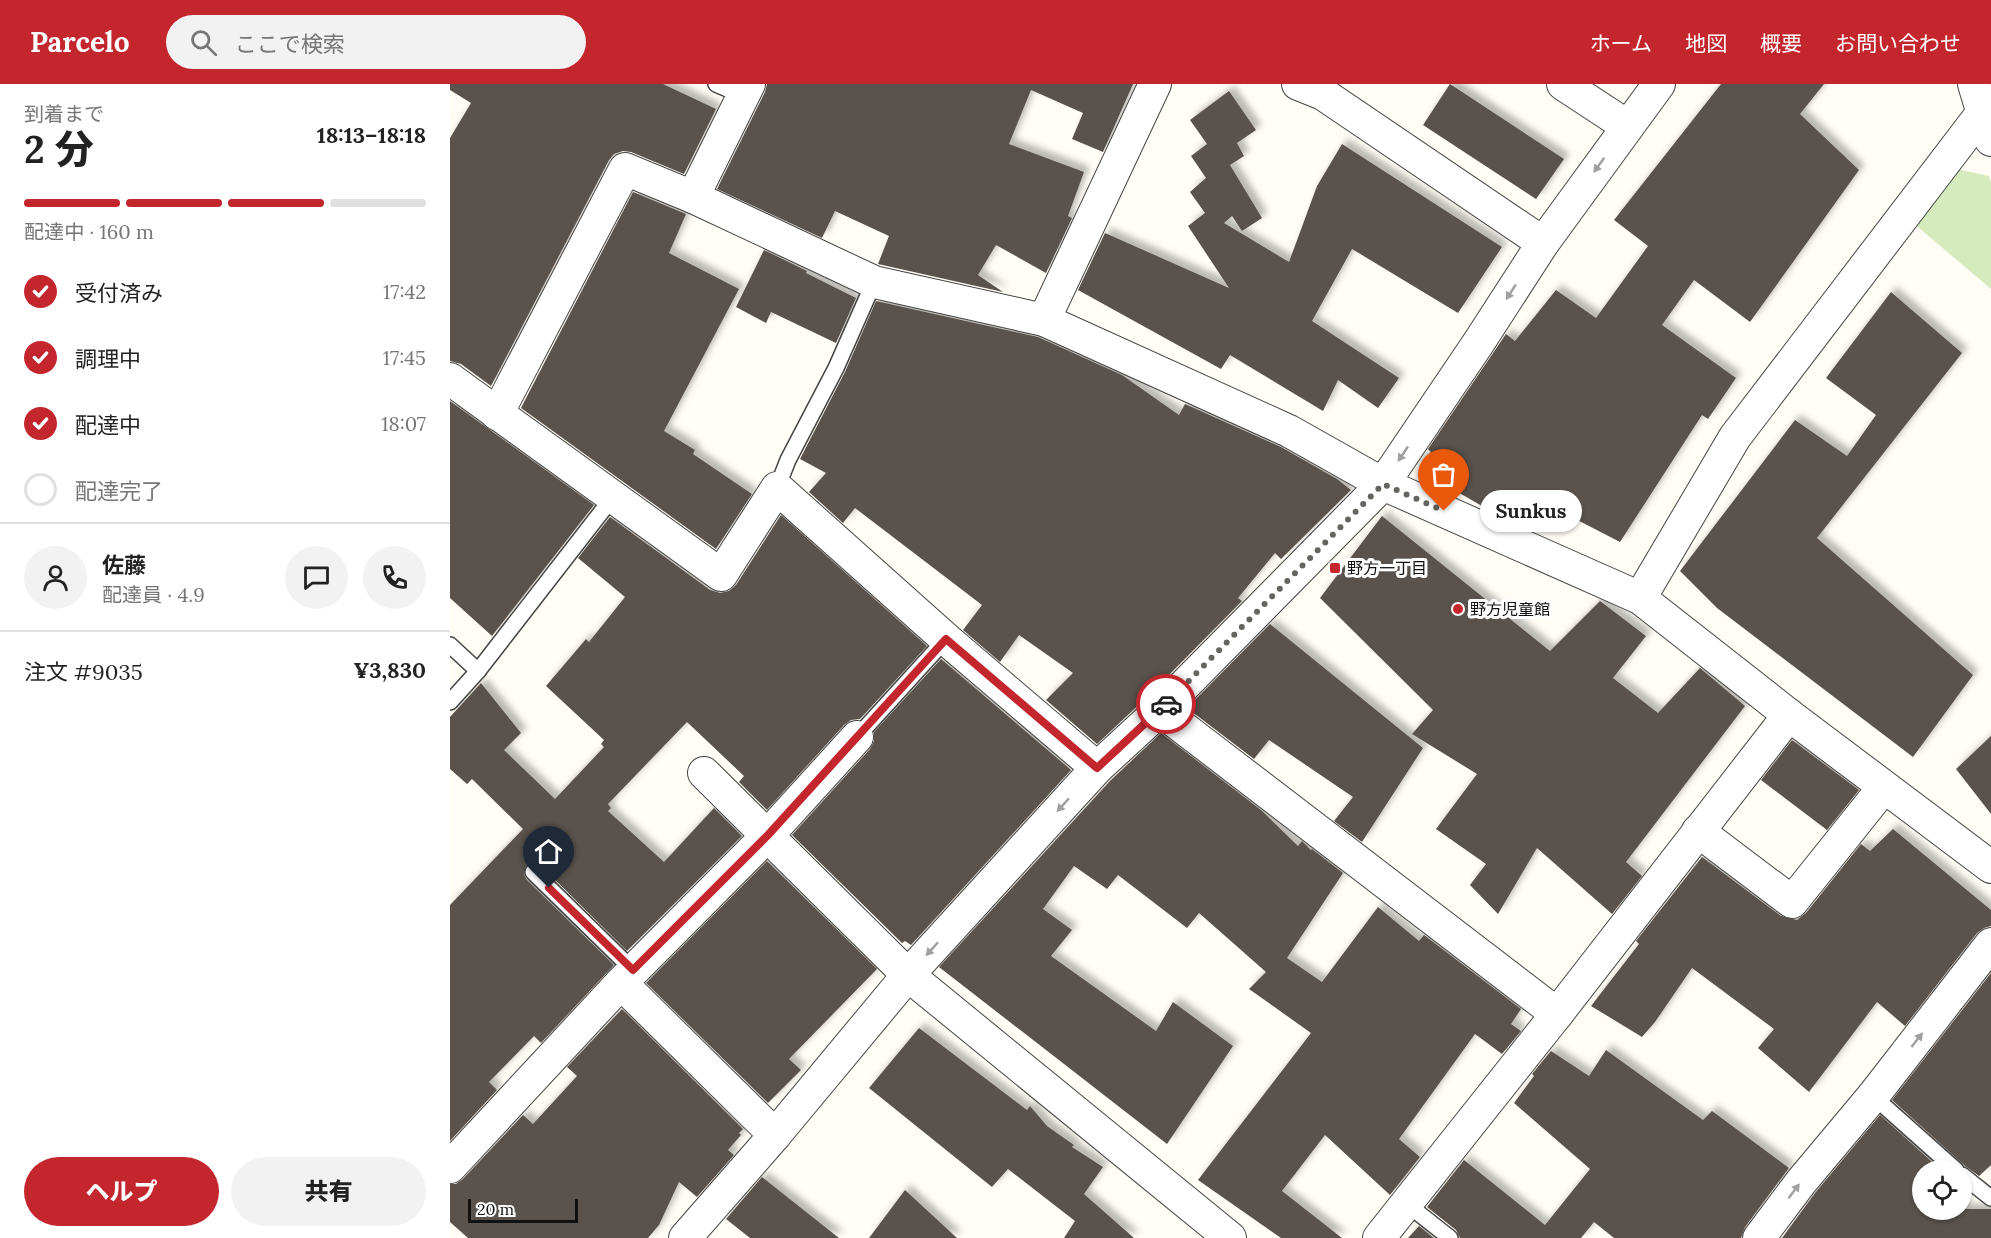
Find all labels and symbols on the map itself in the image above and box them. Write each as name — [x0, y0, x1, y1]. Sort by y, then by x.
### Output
one-way arrow — [1593, 156, 1605, 172]
one-way arrow — [1506, 284, 1517, 300]
one-way arrow — [1397, 446, 1409, 462]
pin — [1418, 449, 1469, 511]
callout: Sunkus — [1480, 490, 1582, 532]
place label: 野方一丁目 — [1347, 558, 1427, 578]
marker: 野方一丁目 — [1328, 561, 1342, 575]
place label: 野方児童館 — [1470, 599, 1550, 619]
marker: 野方児童館 — [1451, 602, 1465, 616]
courier — [1136, 674, 1196, 734]
one-way arrow — [1057, 797, 1070, 812]
pin — [523, 826, 574, 888]
one-way arrow — [926, 941, 939, 956]
one-way arrow — [1910, 1032, 1923, 1048]
one-way arrow — [1787, 1183, 1800, 1199]
scale bar — [468, 1196, 578, 1224]

